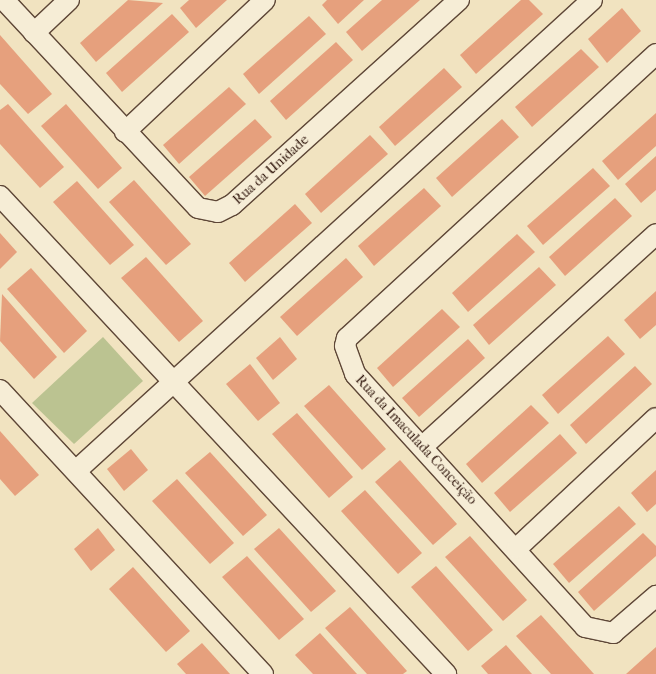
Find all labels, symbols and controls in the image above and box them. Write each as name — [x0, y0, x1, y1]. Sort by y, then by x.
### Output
street label: Rua da Unidade — [230, 132, 312, 208]
street label: Rua da Imaculada Conceição — [352, 372, 480, 508]

